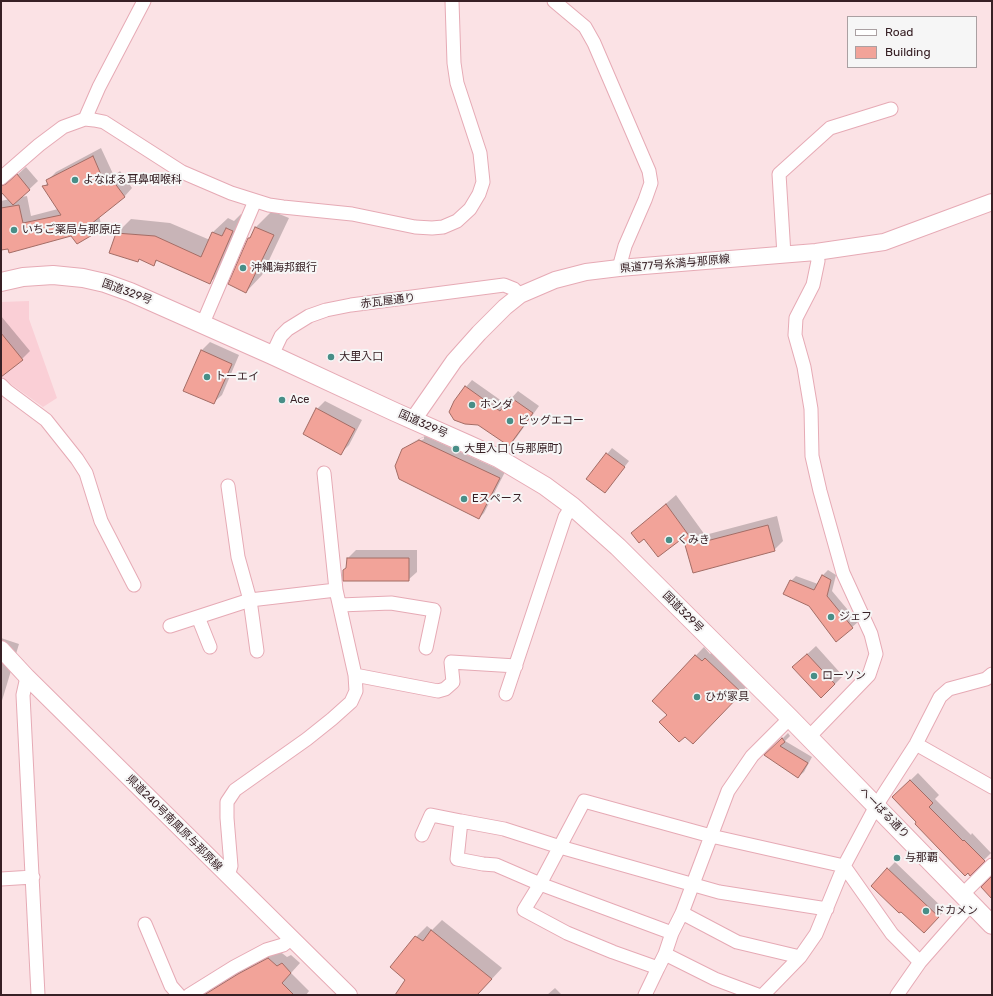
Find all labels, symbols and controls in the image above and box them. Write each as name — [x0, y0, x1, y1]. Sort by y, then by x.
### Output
legend — [847, 16, 977, 68]
text: Road — [885, 25, 913, 39]
text: Building — [885, 45, 931, 59]
place label: よなばる耳鼻咽喉科 — [83, 173, 182, 187]
marker: よなばる耳鼻咽喉科 — [70, 175, 80, 185]
place label: いちご薬局与那原店 — [22, 223, 121, 237]
marker: いちご薬局与那原店 — [9, 225, 19, 235]
street label: 県道77号糸満与那原線 — [619, 253, 731, 275]
place label: 沖縄海邦銀行 — [251, 261, 317, 275]
marker: 沖縄海邦銀行 — [238, 263, 248, 273]
street label: 国道329号 — [100, 277, 154, 307]
street label: 赤瓦屋通り — [360, 291, 416, 311]
place label: 大里入口 — [339, 350, 383, 364]
marker: 大里入口 — [326, 352, 336, 362]
place label: トーエイ — [215, 370, 259, 384]
marker: トーエイ — [202, 372, 212, 382]
place label: Ace — [290, 393, 310, 407]
marker: Ace — [277, 395, 287, 405]
place label: ホンダ — [480, 398, 513, 412]
marker: ホンダ — [467, 400, 477, 410]
street label: 国道329号 — [396, 407, 450, 441]
place label: ビッグエコー — [518, 414, 584, 428]
marker: ビッグエコー — [505, 416, 515, 426]
place label: 大里入口 (与那原町) — [464, 442, 562, 456]
marker: 大里入口 (与那原町) — [451, 444, 461, 454]
place label: Eスペース — [472, 492, 523, 506]
marker: Eスペース — [459, 494, 469, 504]
place label: くみき — [677, 533, 710, 547]
marker: くみき — [664, 535, 674, 545]
street label: 国道329号 — [660, 589, 706, 635]
place label: ジェフ — [839, 610, 872, 624]
marker: ジェフ — [826, 612, 836, 622]
place label: ローソン — [822, 669, 866, 683]
marker: ローソン — [809, 671, 819, 681]
place label: ひが家具 — [705, 690, 749, 704]
marker: ひが家具 — [692, 692, 702, 702]
street label: 県道240号南風原与那原線 — [123, 772, 225, 874]
street label: へーばる通り — [856, 785, 912, 841]
place label: 与那覇 — [905, 851, 938, 865]
marker: 与那覇 — [892, 853, 902, 863]
place label: ドカメン — [934, 904, 978, 918]
marker: ドカメン — [921, 906, 931, 916]

